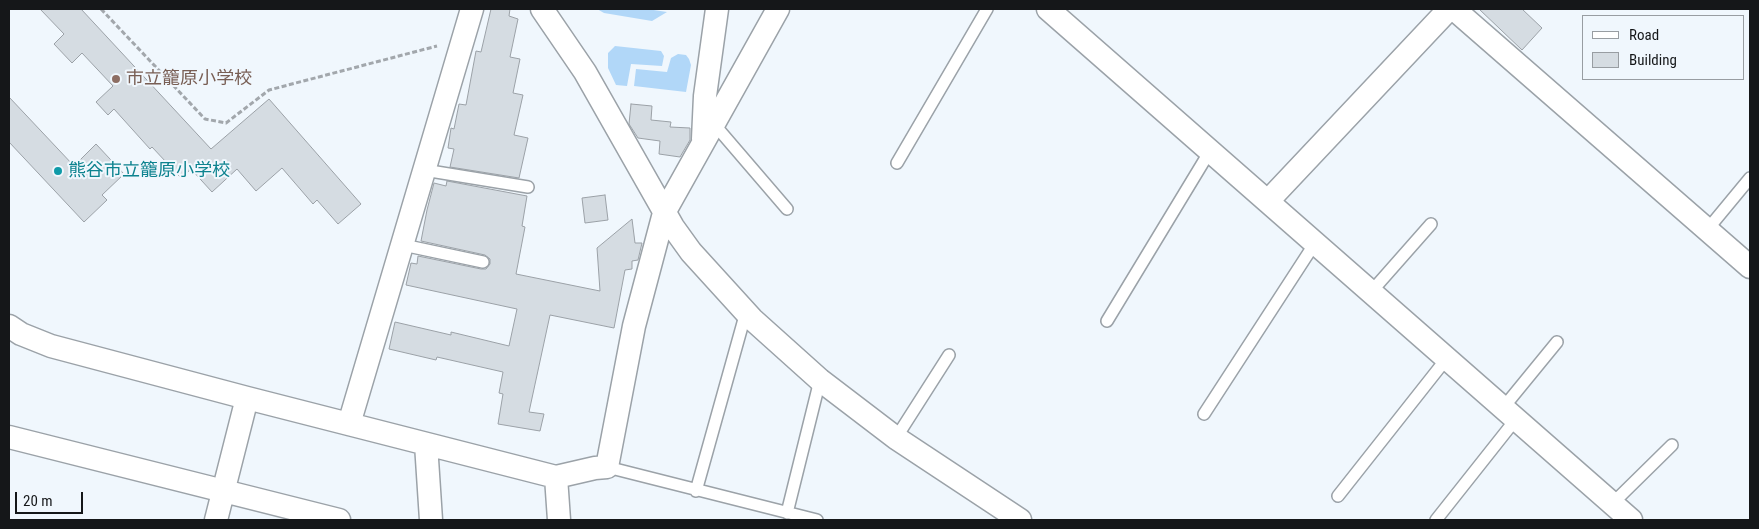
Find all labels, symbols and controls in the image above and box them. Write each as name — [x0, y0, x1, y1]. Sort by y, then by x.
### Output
legend — [1582, 15, 1744, 80]
text: Road — [1629, 26, 1659, 44]
text: Building — [1629, 51, 1677, 69]
place label: 市立籠原小学校 — [126, 68, 252, 90]
marker: 市立籠原小学校 — [110, 73, 122, 85]
place label: 熊谷市立籠原小学校 — [68, 160, 230, 182]
marker: 熊谷市立籠原小学校 — [52, 165, 64, 177]
scale bar — [18, 482, 85, 514]
text: 20 m — [23, 492, 53, 510]

